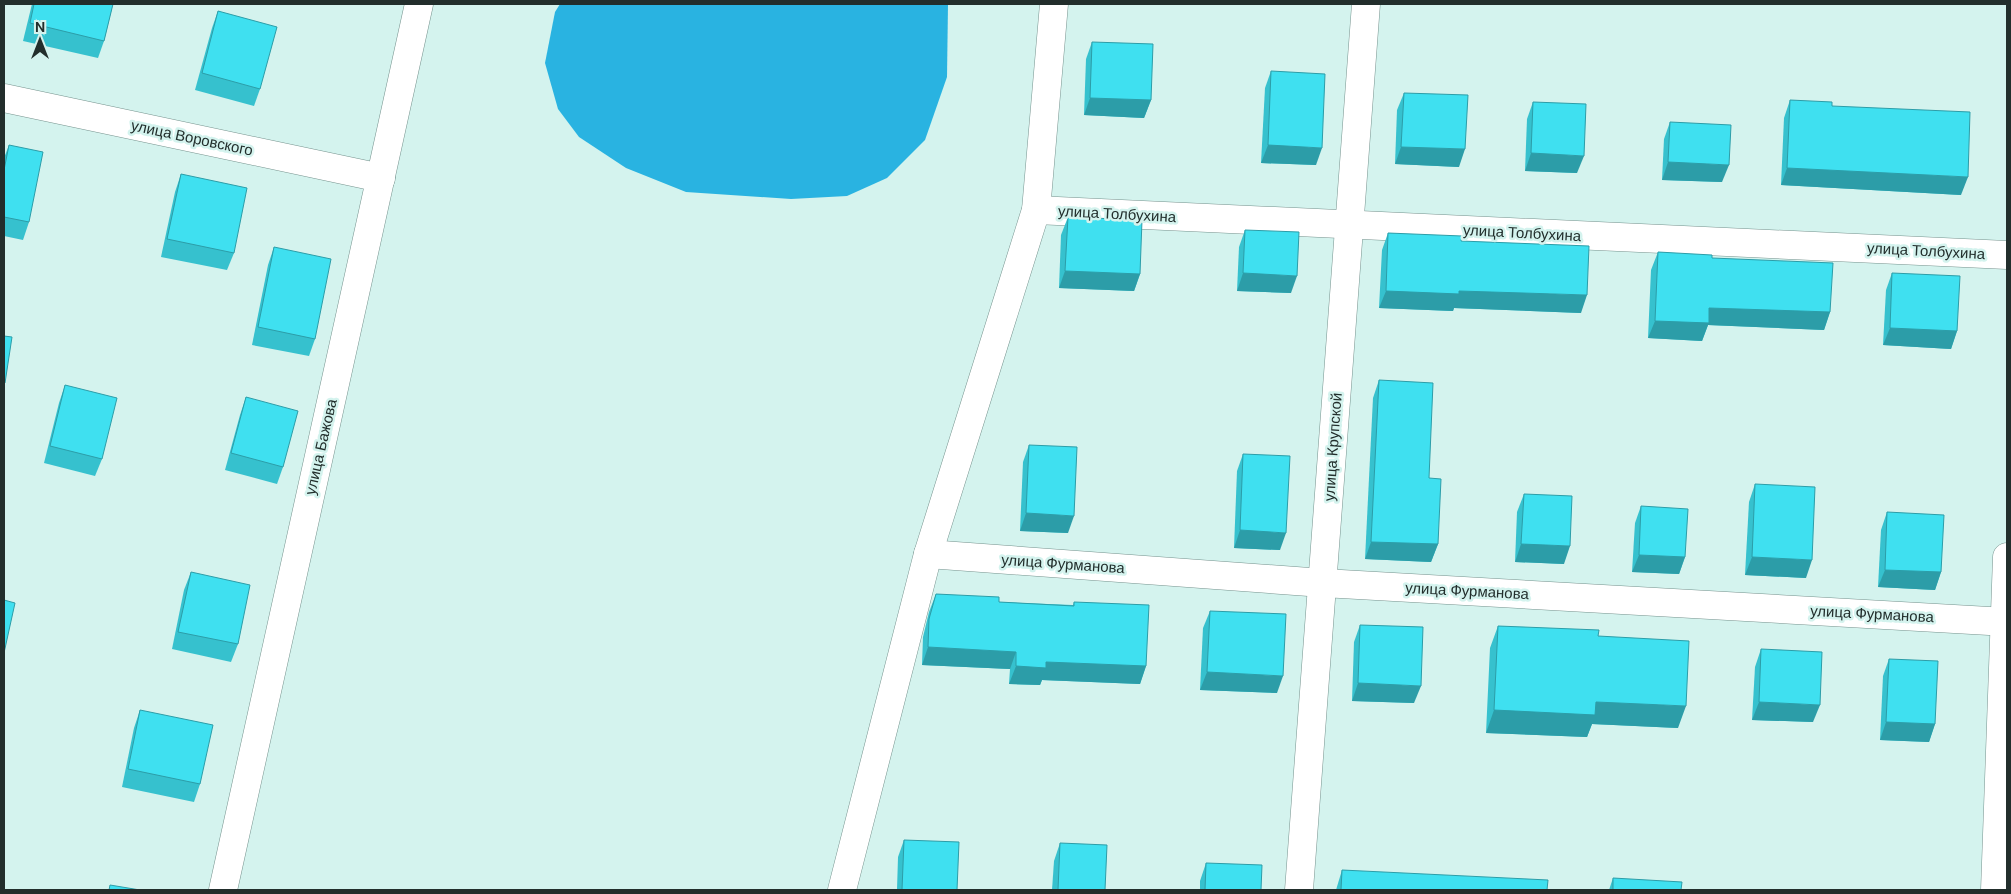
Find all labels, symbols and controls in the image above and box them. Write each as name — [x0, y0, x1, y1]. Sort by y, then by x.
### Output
north arrow — [15, 15, 65, 65]
text: N — [35, 18, 45, 36]
street label: улица Воровского — [129, 115, 255, 161]
street label: улица Толбухина — [1057, 201, 1177, 227]
street label: улица Толбухина — [1462, 220, 1582, 246]
street label: улица Толбухина — [1866, 238, 1986, 264]
street label: улица Крупской — [1319, 392, 1347, 502]
street label: улица Бажова — [300, 396, 342, 497]
street label: улица Фурманова — [1001, 550, 1126, 578]
street label: улица Фурманова — [1405, 578, 1530, 604]
street label: улица Фурманова — [1810, 601, 1935, 627]

